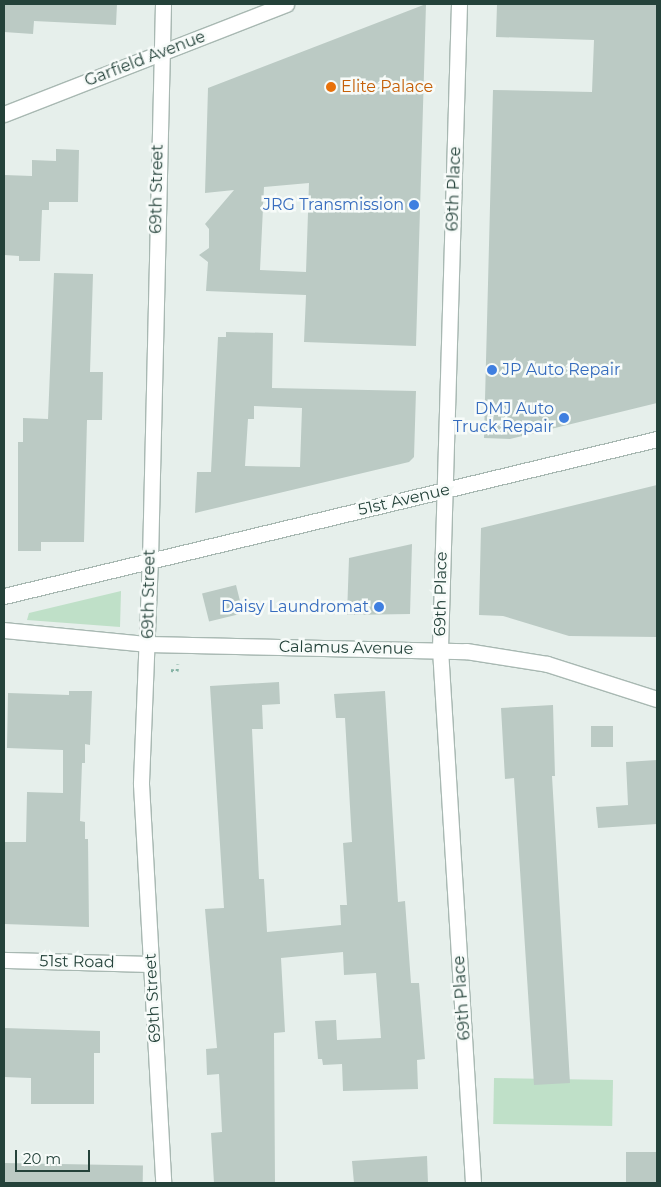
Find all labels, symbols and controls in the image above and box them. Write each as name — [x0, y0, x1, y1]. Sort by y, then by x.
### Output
street label: Garfield Avenue — [82, 27, 208, 91]
place label: Elite Palace — [341, 77, 433, 97]
marker: Elite Palace — [325, 81, 337, 93]
street label: 69th Street — [147, 144, 167, 234]
street label: 69th Place — [443, 146, 465, 232]
place label: JRG Transmission — [263, 195, 404, 215]
marker: JRG Transmission — [408, 199, 420, 211]
place label: JP Auto Repair — [502, 360, 620, 380]
marker: JP Auto Repair — [486, 364, 498, 376]
place label: DMJ Auto Truck Repair — [453, 399, 554, 437]
marker: DMJ Auto Truck Repair — [558, 412, 570, 424]
street label: 51st Avenue — [356, 480, 452, 520]
street label: 69th Street — [139, 549, 159, 639]
street label: 69th Place — [431, 551, 451, 637]
place label: Daisy Laundromat — [221, 597, 369, 617]
marker: Daisy Laundromat — [373, 601, 385, 613]
street label: Calamus Avenue — [279, 637, 413, 659]
street label: 51st Road — [39, 952, 115, 972]
street label: 69th Street — [141, 953, 165, 1043]
street label: 69th Place — [449, 955, 475, 1041]
scale bar — [18, 1140, 92, 1172]
text: 20 m — [23, 1149, 61, 1168]

